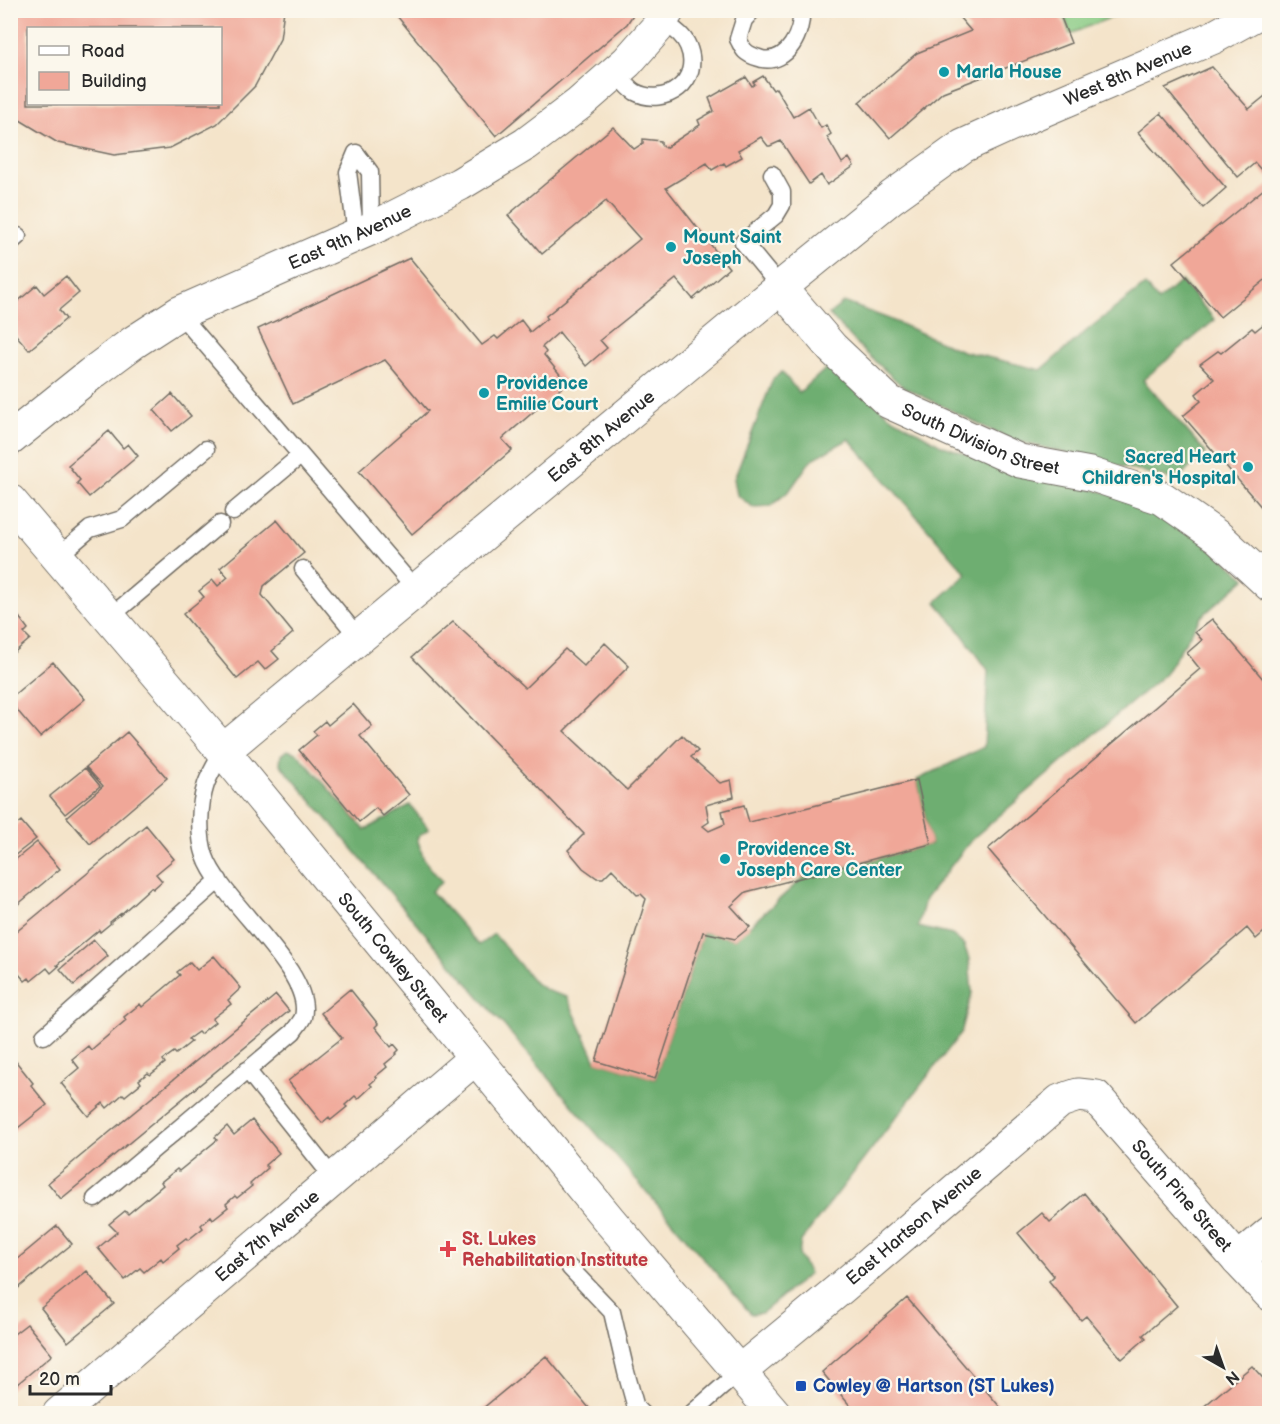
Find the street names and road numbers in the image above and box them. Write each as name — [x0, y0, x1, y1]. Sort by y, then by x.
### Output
street label: West 8th Avenue — [1061, 38, 1195, 111]
street label: East 9th Avenue — [285, 200, 415, 274]
street label: East 8th Avenue — [544, 386, 659, 487]
street label: South Division Street — [898, 399, 1061, 479]
street label: South Cowley Street — [333, 889, 452, 1027]
street label: South Pine Street — [1127, 1136, 1236, 1257]
street label: East Hartson Avenue — [842, 1162, 986, 1290]
street label: East 7th Avenue — [211, 1186, 324, 1287]

